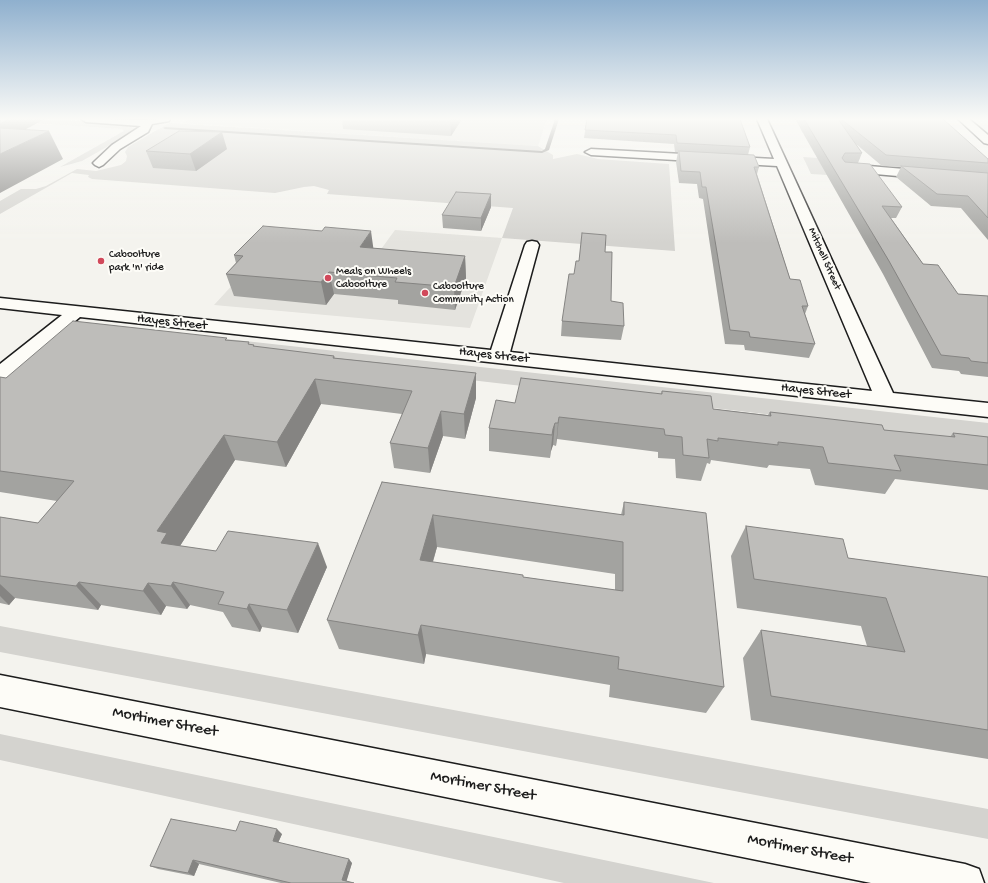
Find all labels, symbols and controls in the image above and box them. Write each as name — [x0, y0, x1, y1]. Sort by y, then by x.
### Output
street label: Mitchell Street — [804, 226, 844, 292]
place label: Caboolture park 'n' ride — [109, 248, 164, 274]
marker: Caboolture park 'n' ride — [96, 256, 106, 266]
place label: Meals on Wheels Caboolture — [336, 265, 411, 291]
marker: Meals on Wheels Caboolture — [323, 273, 333, 283]
place label: Caboolture Community Action — [433, 280, 514, 306]
marker: Caboolture Community Action — [420, 288, 430, 298]
street label: Hayes Street — [136, 312, 208, 334]
street label: Hayes Street — [458, 345, 530, 367]
street label: Hayes Street — [780, 381, 852, 403]
street label: Mortimer Street — [111, 703, 219, 743]
street label: Mortimer Street — [429, 767, 537, 807]
street label: Mortimer Street — [746, 830, 854, 870]

